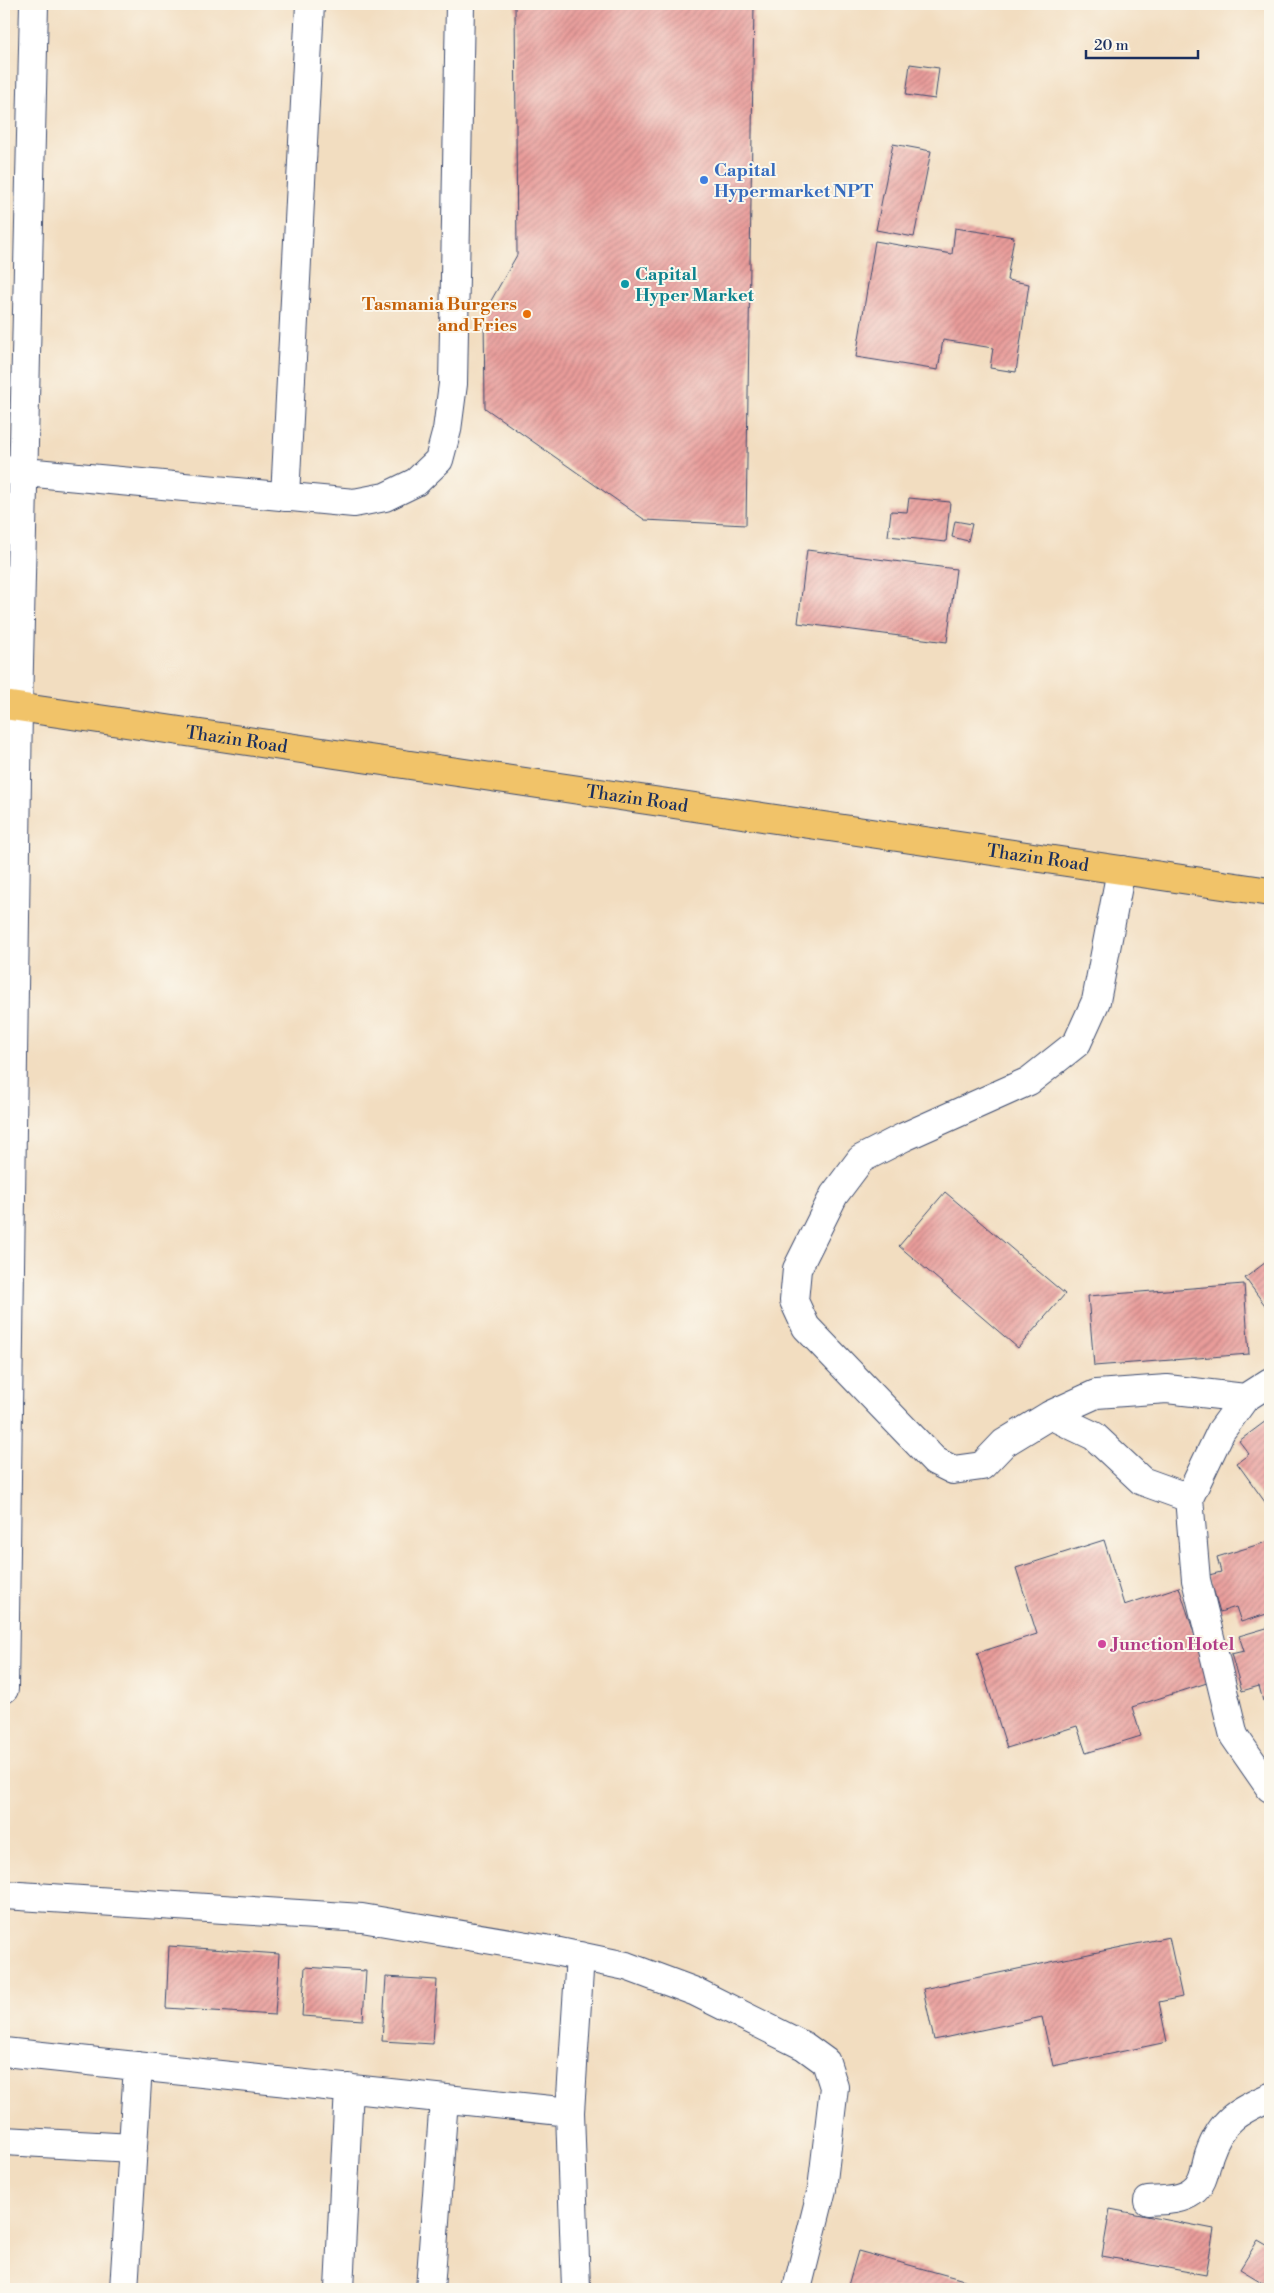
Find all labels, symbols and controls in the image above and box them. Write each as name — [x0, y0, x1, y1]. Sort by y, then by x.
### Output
scale bar — [1086, 28, 1199, 60]
text: 20 m — [1094, 36, 1129, 55]
place label: Capital Hypermarket NPT — [714, 159, 873, 203]
marker: Capital Hypermarket NPT — [698, 174, 710, 186]
place label: Capital Hyper Market — [635, 263, 755, 307]
marker: Capital Hyper Market — [619, 278, 631, 290]
place label: Tasmania Burgers and Fries — [362, 293, 517, 337]
marker: Tasmania Burgers and Fries — [521, 308, 533, 320]
street label: Thazin Road — [184, 720, 290, 758]
street label: Thazin Road — [585, 780, 691, 818]
street label: Thazin Road — [985, 839, 1091, 877]
place label: Junction Hotel — [1109, 1633, 1234, 1656]
marker: Junction Hotel — [1096, 1638, 1108, 1650]

